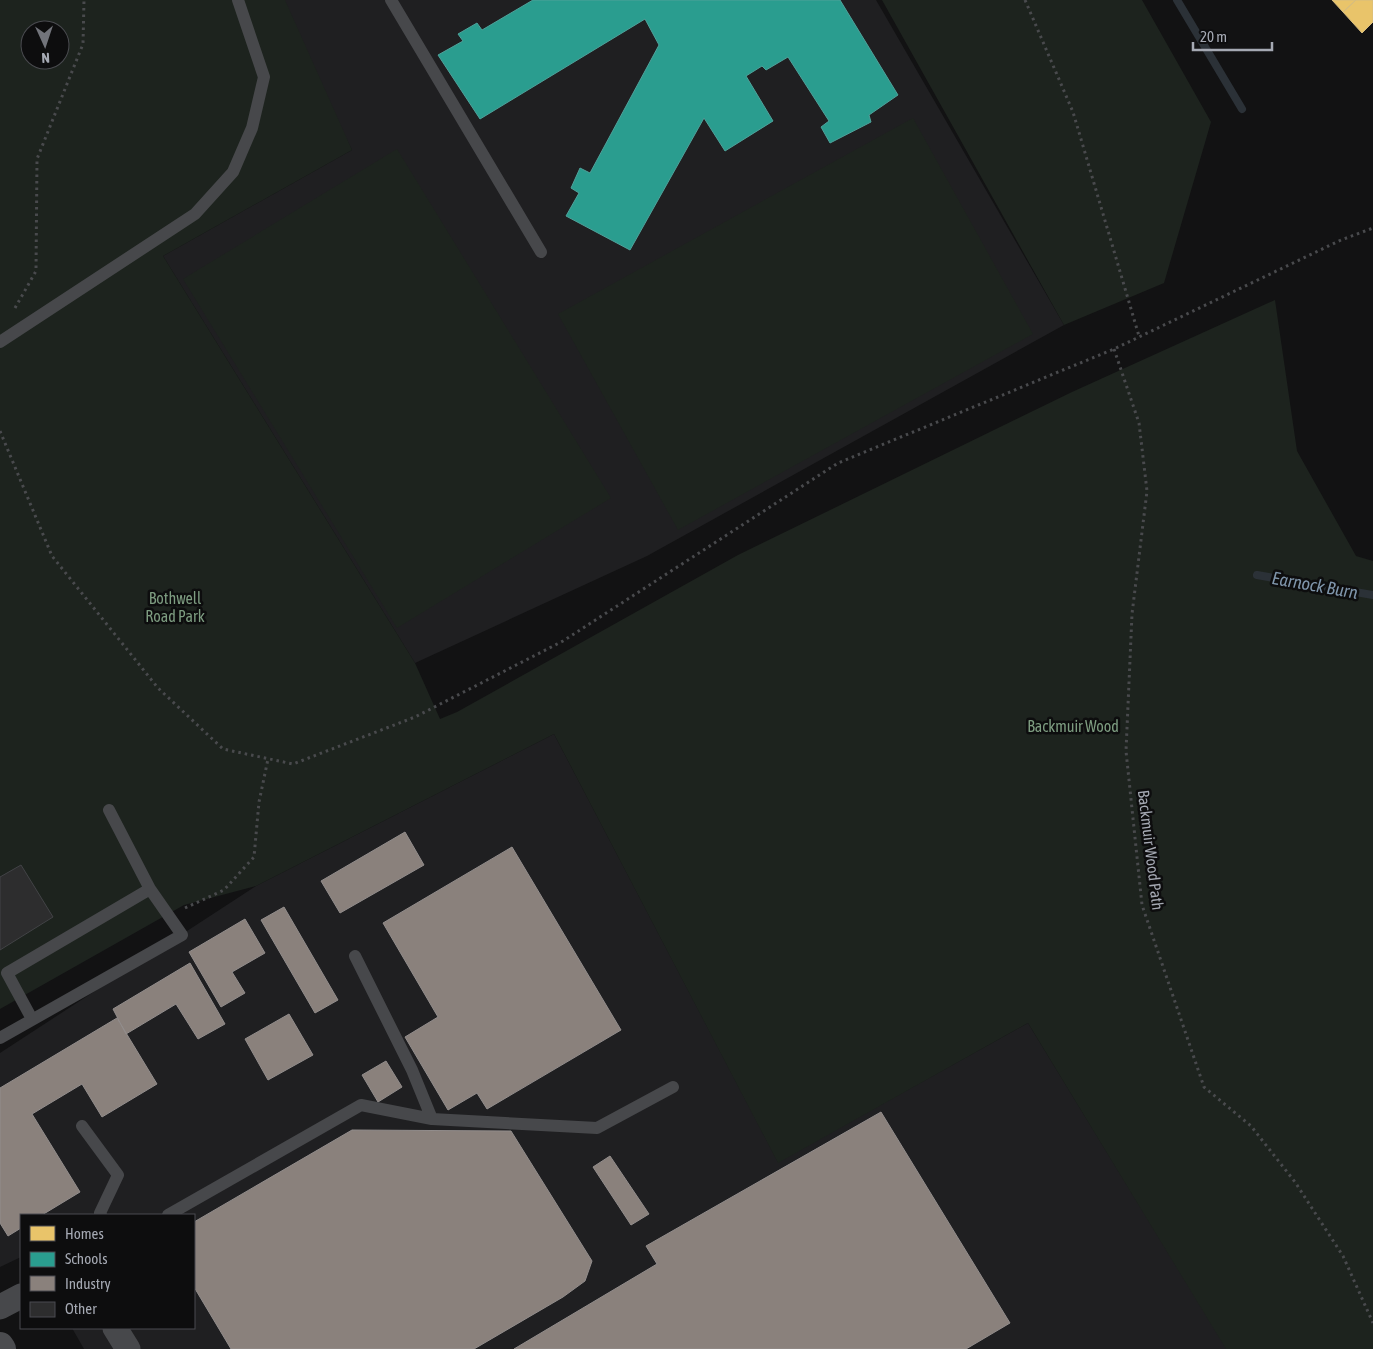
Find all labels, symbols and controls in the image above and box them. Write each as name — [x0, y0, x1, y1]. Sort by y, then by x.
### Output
north arrow — [20, 20, 70, 70]
scale bar — [1193, 20, 1272, 52]
text: 20 m — [1200, 28, 1227, 45]
text: N — [41, 50, 50, 66]
water label: Earnock Burn — [1270, 567, 1360, 603]
park label: Bothwell Road Park — [145, 589, 205, 625]
park label: Backmuir Wood — [1027, 717, 1119, 735]
street label: Backmuir Wood Path — [1135, 789, 1167, 911]
legend — [20, 1214, 195, 1329]
text: Homes — [65, 1225, 104, 1242]
text: Schools — [65, 1250, 108, 1267]
text: Industry — [65, 1275, 111, 1292]
text: Other — [65, 1300, 97, 1317]

